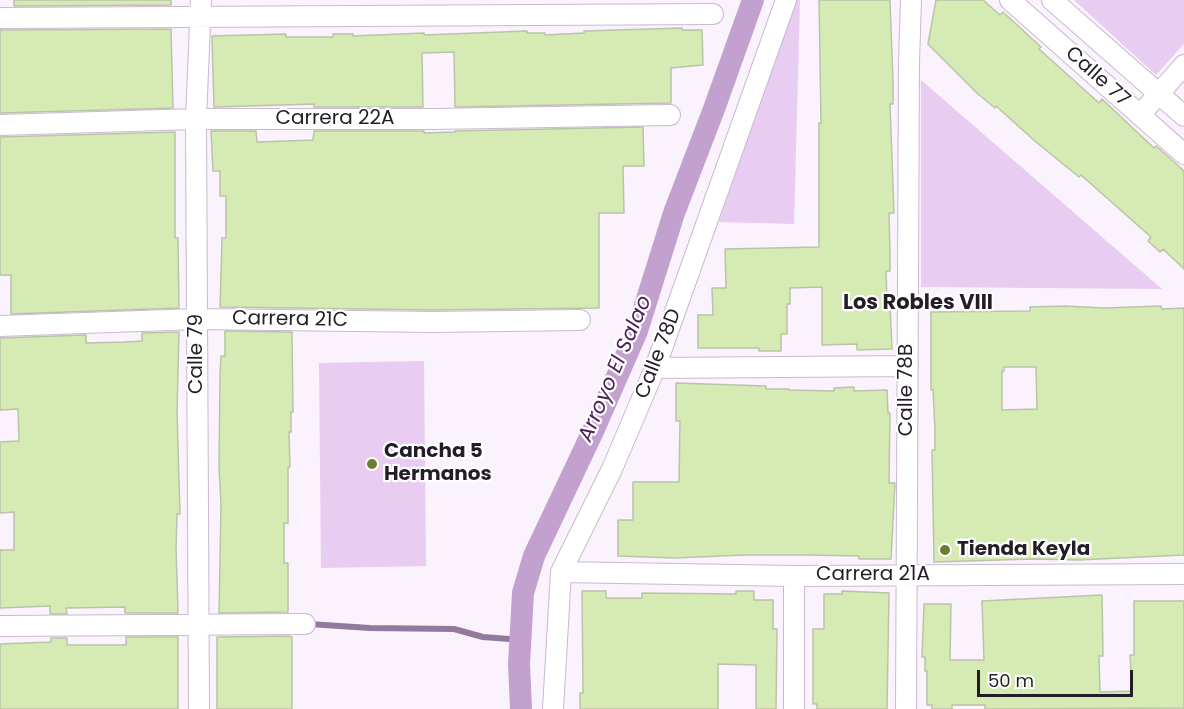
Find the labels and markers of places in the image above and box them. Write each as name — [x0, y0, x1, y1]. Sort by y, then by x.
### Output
place label: Cancha 5 Hermanos — [384, 440, 492, 487]
marker: Cancha 5 Hermanos — [365, 457, 379, 471]
place label: Tienda Keyla — [957, 538, 1090, 562]
marker: Tienda Keyla — [938, 543, 952, 557]

